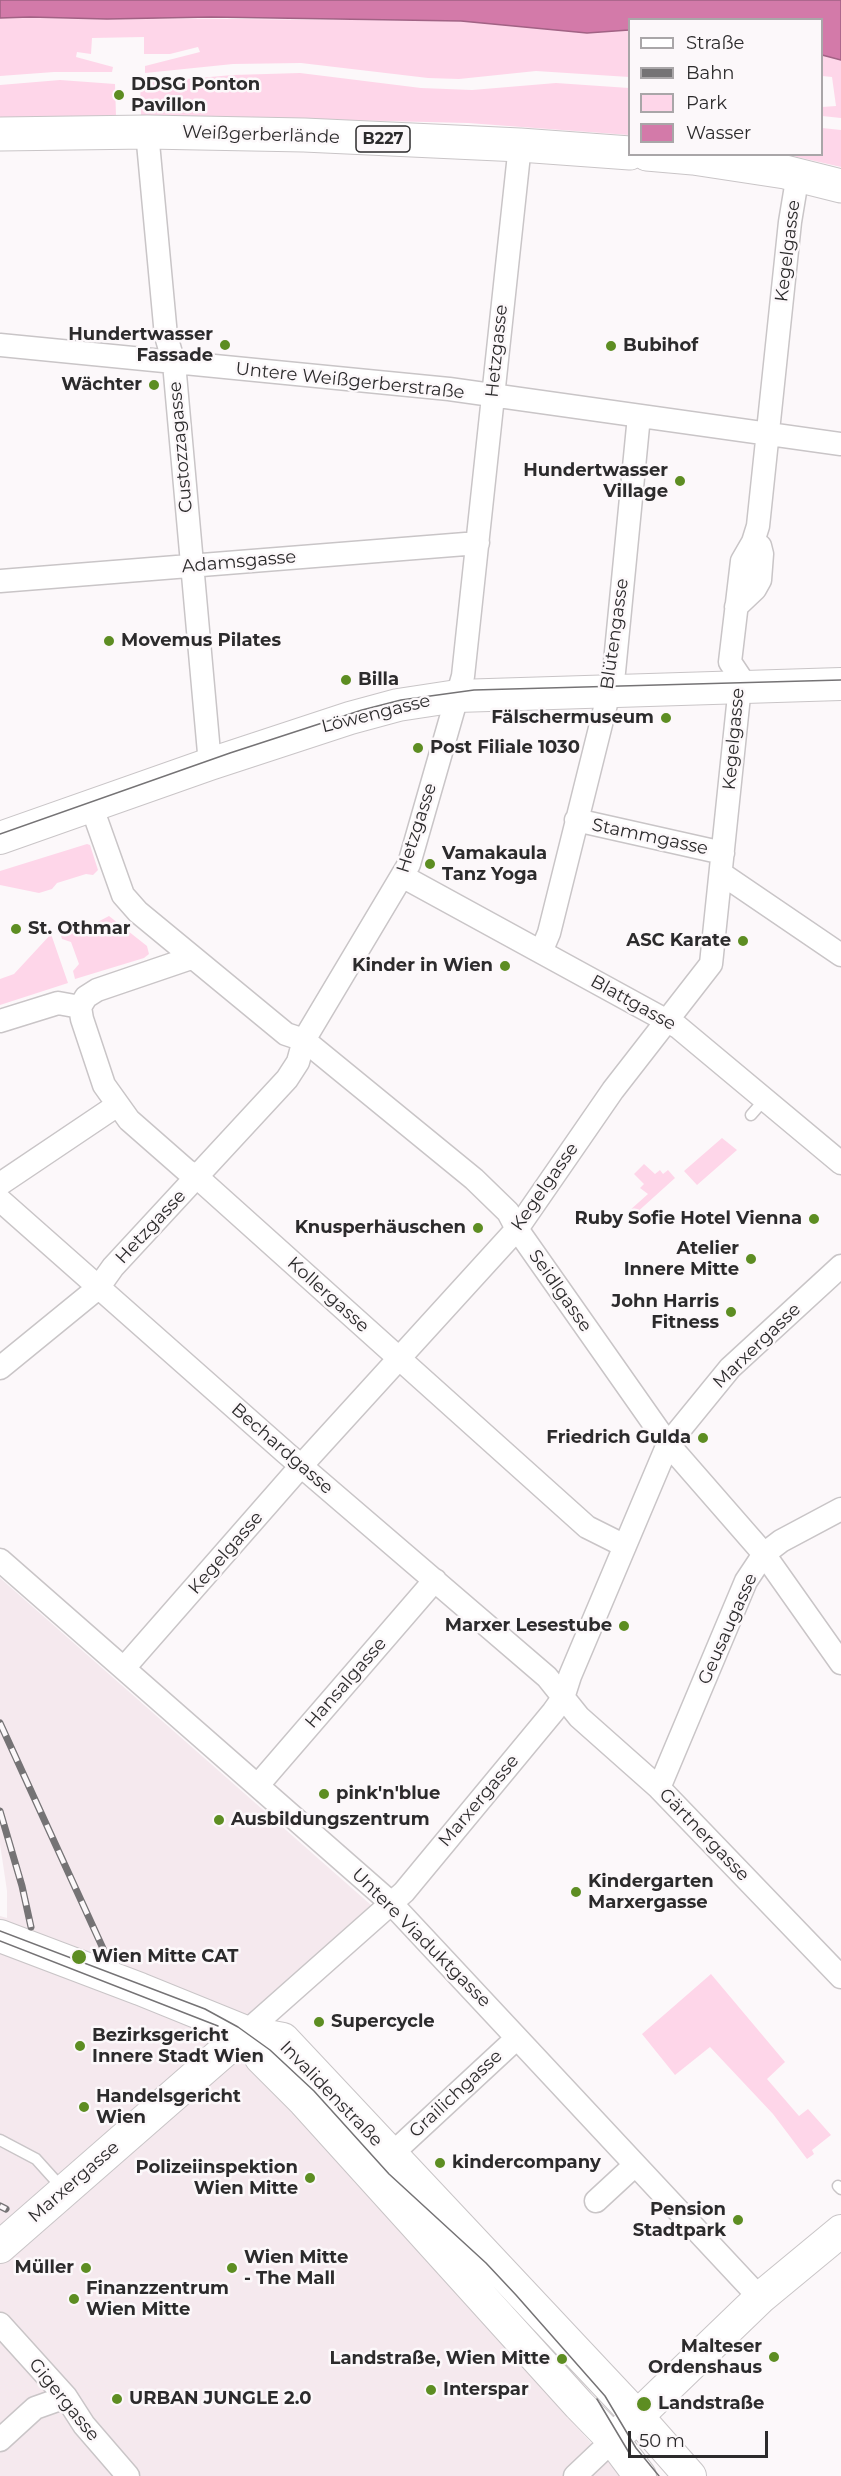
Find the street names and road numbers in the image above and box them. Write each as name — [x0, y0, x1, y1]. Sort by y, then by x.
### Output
street label: Weißgerberlände — [182, 121, 340, 149]
road number: B227 — [356, 126, 410, 152]
street label: Kegelgasse — [771, 199, 805, 303]
street label: Hetzgasse — [481, 304, 513, 398]
street label: Untere Weißgerberstraße — [234, 358, 466, 404]
street label: Custozzagasse — [164, 380, 198, 514]
street label: Adamsgasse — [181, 546, 297, 578]
street label: Blütengasse — [597, 577, 633, 691]
street label: Kegelgasse — [719, 687, 749, 791]
street label: Löwengasse — [319, 690, 433, 738]
street label: Hetzgasse — [392, 780, 442, 876]
street label: Stammgasse — [590, 814, 710, 860]
street label: Blattgasse — [586, 971, 680, 1035]
street label: Kegelgasse — [507, 1139, 583, 1235]
street label: Hetzgasse — [111, 1186, 191, 1268]
street label: Seidlgasse — [524, 1246, 596, 1336]
street label: Kollergasse — [283, 1253, 373, 1337]
street label: Marxergasse — [709, 1299, 805, 1393]
street label: Bechardgasse — [227, 1399, 337, 1499]
street label: Kegelgasse — [184, 1507, 268, 1599]
street label: Geusaugasse — [694, 1570, 762, 1688]
street label: Hansalgasse — [301, 1633, 391, 1733]
street label: Marxergasse — [434, 1751, 524, 1851]
street label: Gärtnergasse — [654, 1784, 754, 1886]
street label: Untere Viaduktgasse — [347, 1864, 495, 2012]
street label: Invalidenstraße — [275, 2037, 387, 2151]
street label: Grailichgasse — [405, 2045, 507, 2143]
street label: Marxergasse — [24, 2137, 124, 2227]
street label: Gigergasse — [24, 2354, 104, 2446]

